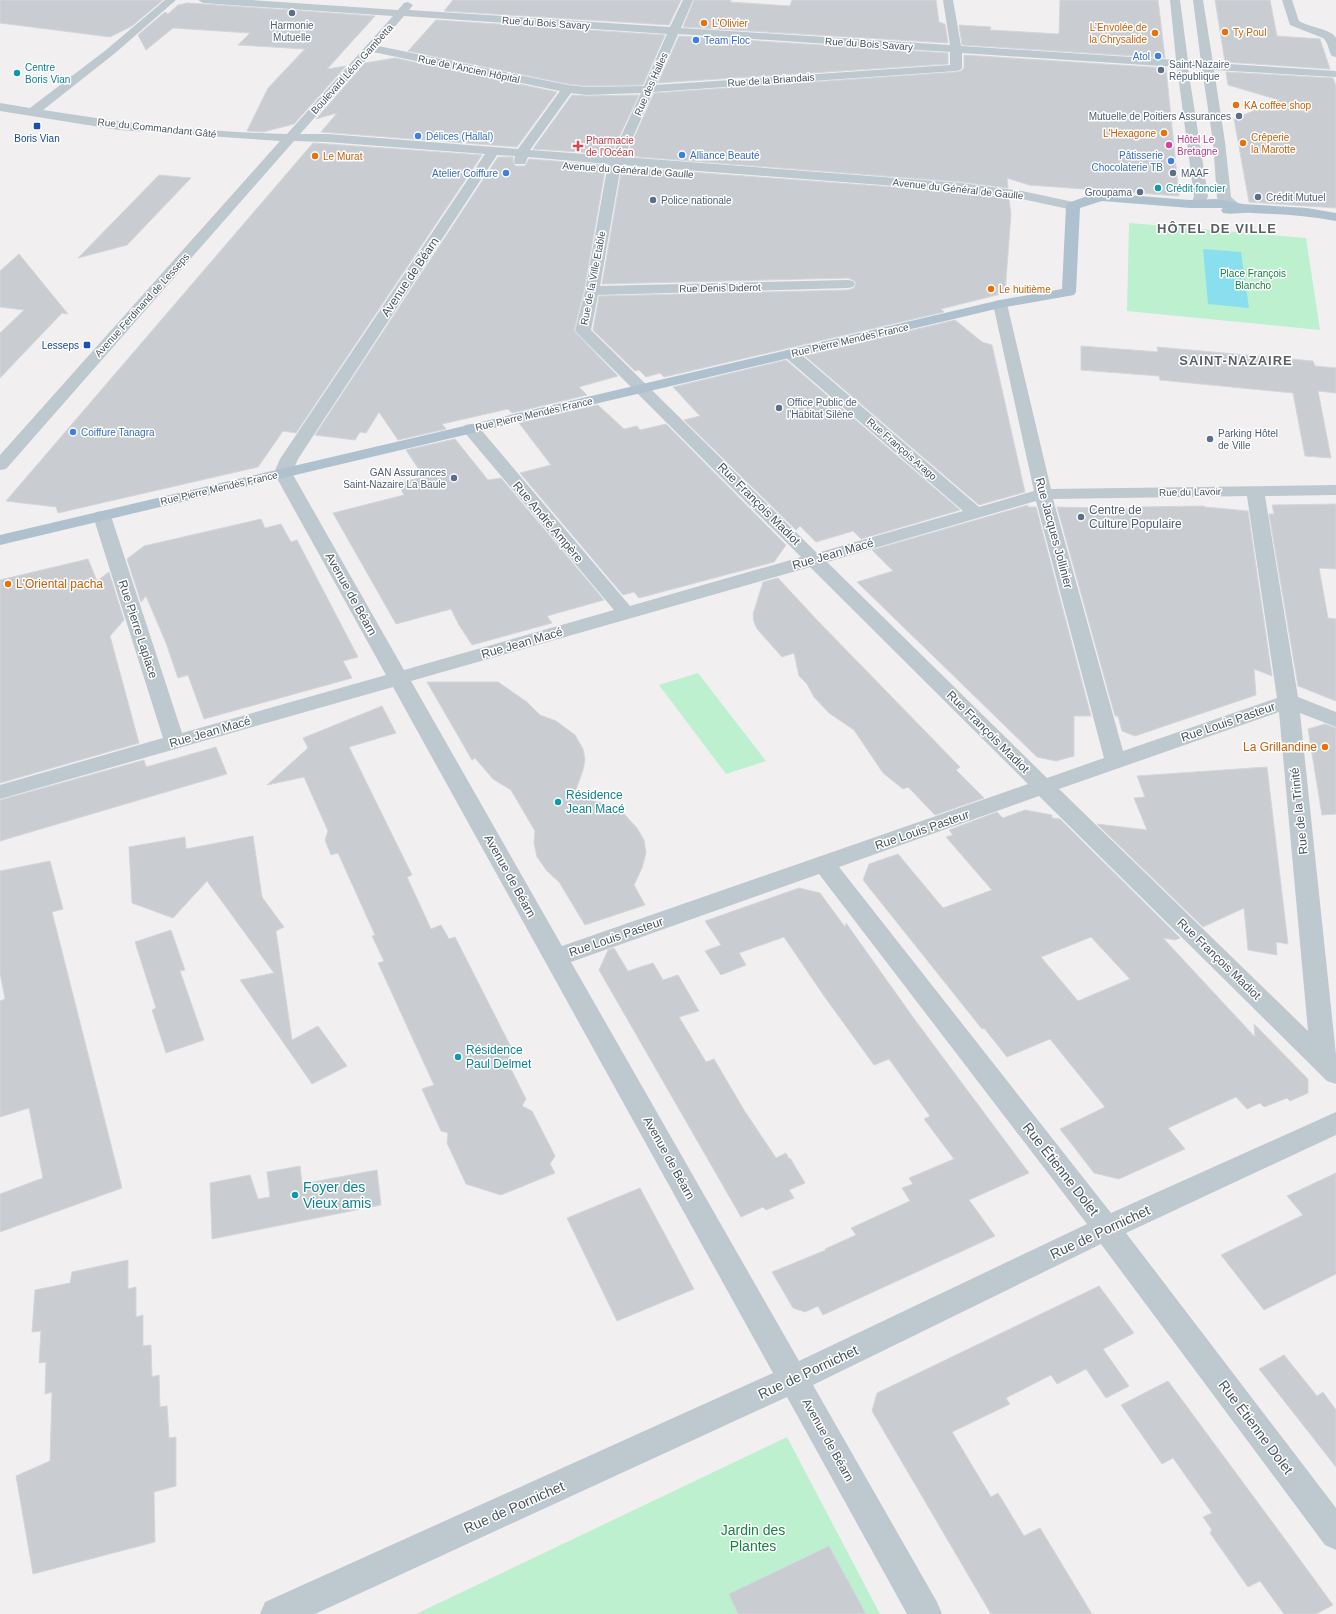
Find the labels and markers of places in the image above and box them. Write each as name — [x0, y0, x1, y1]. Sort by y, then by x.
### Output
marker: Harmonie Mutuelle — [287, 8, 297, 18]
marker: L'Olivier — [699, 18, 709, 28]
place label: L'Olivier — [712, 18, 748, 29]
place label: Harmonie Mutuelle — [270, 20, 314, 43]
place label: L’Envolée de la Chrysalide — [1089, 22, 1147, 45]
marker: Ty Poul — [1220, 27, 1230, 37]
place label: Ty Poul — [1233, 27, 1266, 38]
marker: L’Envolée de la Chrysalide — [1150, 28, 1160, 38]
marker: Team Floc — [691, 35, 701, 45]
place label: Team Floc — [704, 35, 750, 46]
place label: Atol — [1133, 51, 1150, 62]
marker: Atol — [1153, 51, 1163, 61]
place label: Saint-Nazaire République — [1169, 59, 1230, 82]
place label: Centre Boris Vian — [25, 62, 70, 85]
marker: Saint-Nazaire République — [1156, 65, 1166, 75]
marker: Centre Boris Vian — [12, 68, 22, 78]
marker: KA coffee shop — [1231, 100, 1241, 110]
place label: KA coffee shop — [1244, 100, 1312, 111]
place label: Mutuelle de Poitiers Assurances — [1089, 111, 1231, 122]
marker: Mutuelle de Poitiers Assurances — [1234, 111, 1244, 121]
marker: Boris Vian — [32, 121, 42, 131]
place label: L'Hexagone — [1103, 128, 1156, 139]
marker: L'Hexagone — [1159, 128, 1169, 138]
marker: Délices (Hallal) — [413, 131, 423, 141]
place label: Délices (Hallal) — [426, 131, 493, 142]
place label: Crêperie la Marotte — [1251, 132, 1296, 155]
place label: Boris Vian — [14, 133, 60, 144]
place label: Hôtel Le Bretagne — [1177, 134, 1218, 157]
place label: Pharmacie de l'Océan — [586, 135, 634, 158]
marker: Crêperie la Marotte — [1238, 138, 1248, 148]
marker: Hôtel Le Bretagne — [1164, 140, 1174, 150]
marker: Pharmacie de l'Océan — [573, 141, 583, 151]
marker: Alliance Beauté — [677, 150, 687, 160]
place label: Alliance Beauté — [690, 150, 760, 161]
place label: Pâtisserie Chocolaterie TB — [1091, 150, 1163, 173]
marker: Le Murat — [310, 151, 320, 161]
place label: Le Murat — [323, 151, 363, 162]
marker: Pâtisserie Chocolaterie TB — [1166, 156, 1176, 166]
place label: Atelier Coiffure — [432, 168, 498, 179]
marker: Atelier Coiffure — [501, 168, 511, 178]
marker: MAAF — [1168, 168, 1178, 178]
place label: MAAF — [1181, 168, 1209, 179]
marker: Crédit foncier — [1153, 183, 1163, 193]
place label: Crédit foncier — [1166, 183, 1226, 194]
place label: Groupama — [1085, 187, 1132, 198]
marker: Groupama — [1135, 187, 1145, 197]
marker: Crédit Mutuel — [1253, 192, 1263, 202]
place label: Crédit Mutuel — [1266, 192, 1325, 203]
marker: Police nationale — [648, 195, 658, 205]
place label: Police nationale — [661, 195, 732, 206]
marker: Le huitième — [986, 284, 996, 294]
place label: Le huitième — [999, 284, 1051, 295]
place label: Lesseps — [42, 340, 79, 351]
marker: Lesseps — [82, 340, 92, 350]
place label: Office Public de l'Habitat Silène — [787, 397, 857, 420]
marker: Office Public de l'Habitat Silène — [774, 403, 784, 413]
marker: Coiffure Tanagra — [68, 427, 78, 437]
place label: Coiffure Tanagra — [81, 427, 155, 438]
place label: Parking Hôtel de Ville — [1218, 428, 1278, 451]
marker: Parking Hôtel de Ville — [1205, 434, 1215, 444]
place label: GAN Assurances Saint-Nazaire La Baule — [343, 467, 446, 490]
marker: GAN Assurances Saint-Nazaire La Baule — [449, 473, 459, 483]
place label: Centre de Culture Populaire — [1089, 503, 1182, 531]
marker: Centre de Culture Populaire — [1076, 512, 1086, 522]
place label: L'Oriental pacha — [16, 577, 103, 591]
marker: L'Oriental pacha — [3, 579, 13, 589]
place label: La Grillandine — [1243, 740, 1317, 754]
marker: La Grillandine — [1320, 742, 1330, 752]
place label: Résidence Jean Macé — [566, 788, 625, 816]
marker: Résidence Jean Macé — [553, 797, 563, 807]
place label: Résidence Paul Delmet — [466, 1043, 532, 1071]
marker: Résidence Paul Delmet — [453, 1052, 463, 1062]
place label: Foyer des Vieux amis — [303, 1179, 371, 1211]
marker: Foyer des Vieux amis — [290, 1190, 300, 1200]

